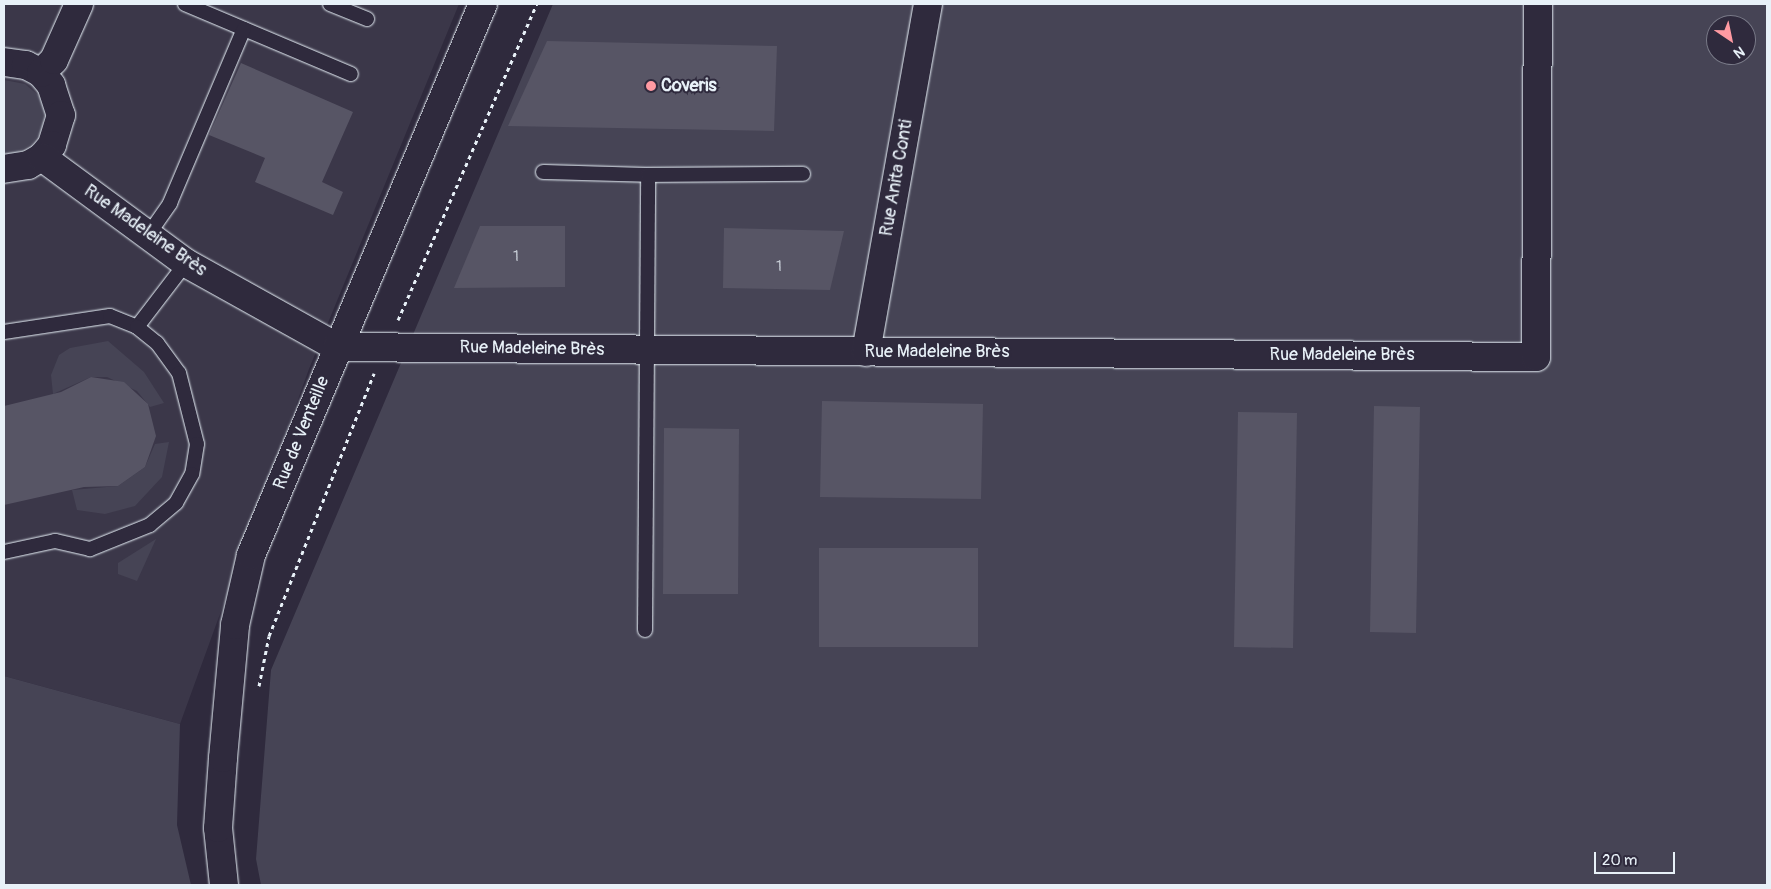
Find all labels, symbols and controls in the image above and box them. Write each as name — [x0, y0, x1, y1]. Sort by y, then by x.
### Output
north arrow — [1706, 15, 1756, 65]
text: N — [1730, 42, 1748, 62]
place label: Coveris — [661, 75, 716, 97]
marker: Coveris — [645, 80, 657, 92]
street label: Rue Anita Conti — [876, 118, 918, 238]
street label: Rue Madeleine Brès — [79, 181, 211, 281]
house number: 1 — [513, 248, 519, 266]
house number: 1 — [776, 258, 782, 276]
street label: Rue Madeleine Brès — [459, 337, 605, 361]
street label: Rue Madeleine Brès — [865, 341, 1009, 363]
street label: Rue Madeleine Brès — [1270, 344, 1414, 366]
street label: Rue de Venteille — [269, 373, 335, 493]
scale bar — [1596, 842, 1677, 874]
text: 20 m — [1602, 851, 1637, 870]

